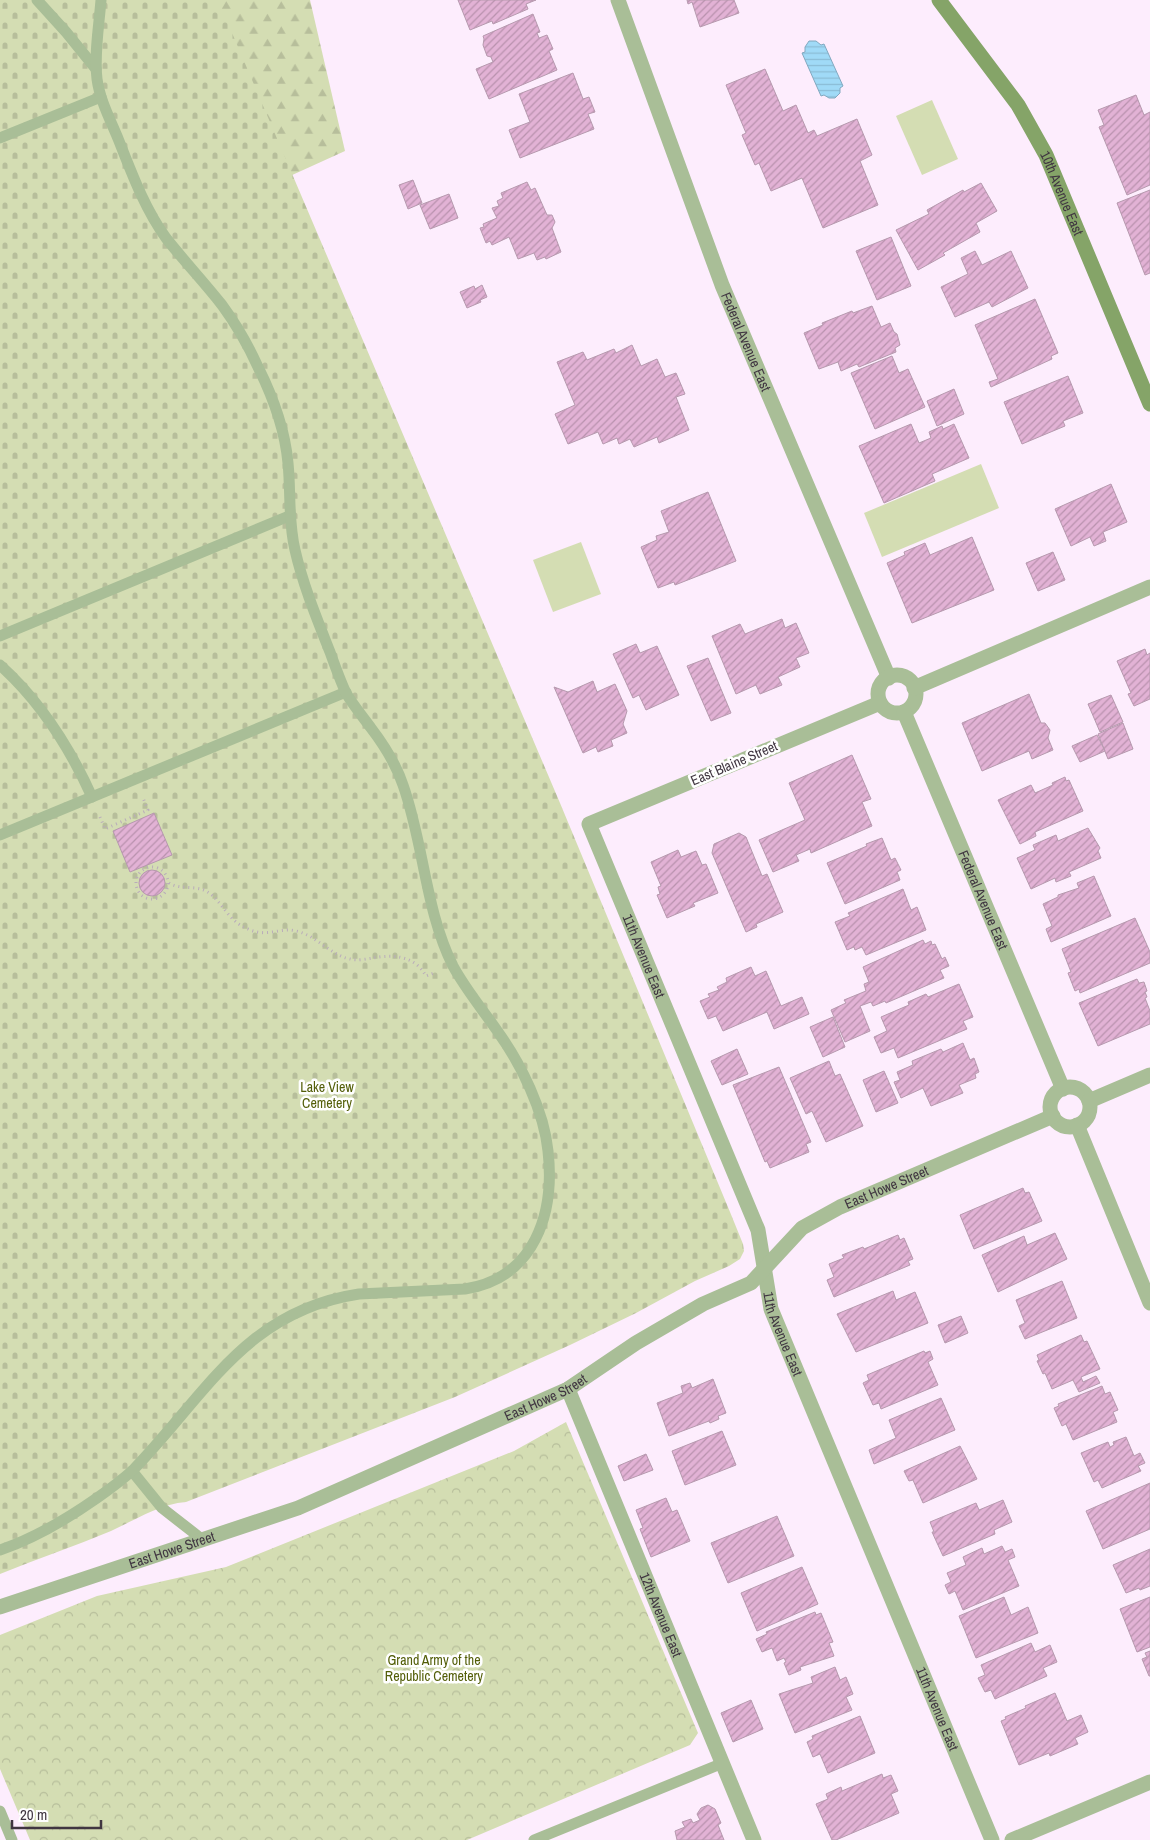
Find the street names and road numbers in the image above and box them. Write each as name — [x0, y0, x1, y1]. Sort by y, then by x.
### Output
street label: 10th Avenue East — [1036, 147, 1088, 238]
street label: Federal Avenue East — [717, 289, 775, 394]
street label: East Blaine Street — [688, 737, 780, 789]
street label: Federal Avenue East — [954, 848, 1012, 952]
street label: 11th Avenue East — [618, 911, 669, 1000]
street label: East Howe Street — [842, 1161, 931, 1213]
street label: 11th Avenue East — [759, 1290, 807, 1379]
street label: East Howe Street — [501, 1370, 590, 1425]
street label: East Howe Street — [126, 1527, 217, 1573]
street label: 12th Avenue East — [636, 1570, 686, 1660]
street label: 11th Avenue East — [912, 1664, 963, 1753]

